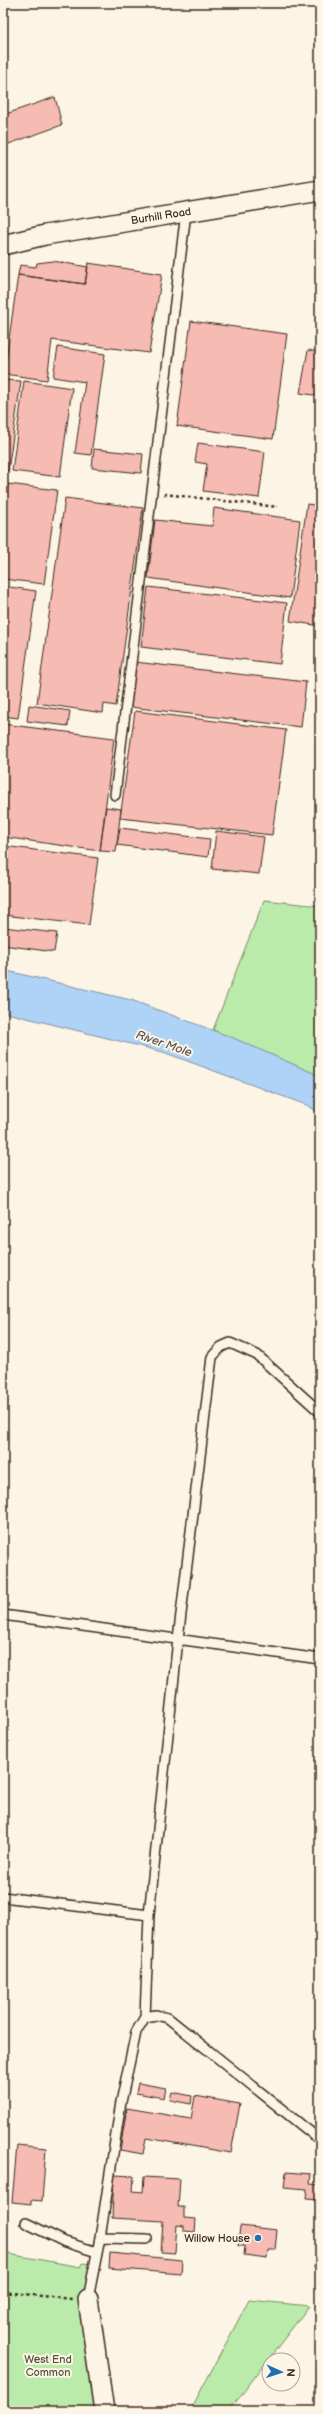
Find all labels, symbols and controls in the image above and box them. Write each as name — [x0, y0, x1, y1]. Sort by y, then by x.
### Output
street label: Burhill Road — [130, 205, 192, 227]
water label: River Mole — [134, 1027, 194, 1061]
place label: Willow House — [184, 2232, 250, 2245]
marker: Willow House — [253, 2233, 263, 2243]
north arrow — [261, 2352, 301, 2392]
park label: West End Common — [24, 2353, 72, 2379]
text: N — [284, 2368, 297, 2377]

